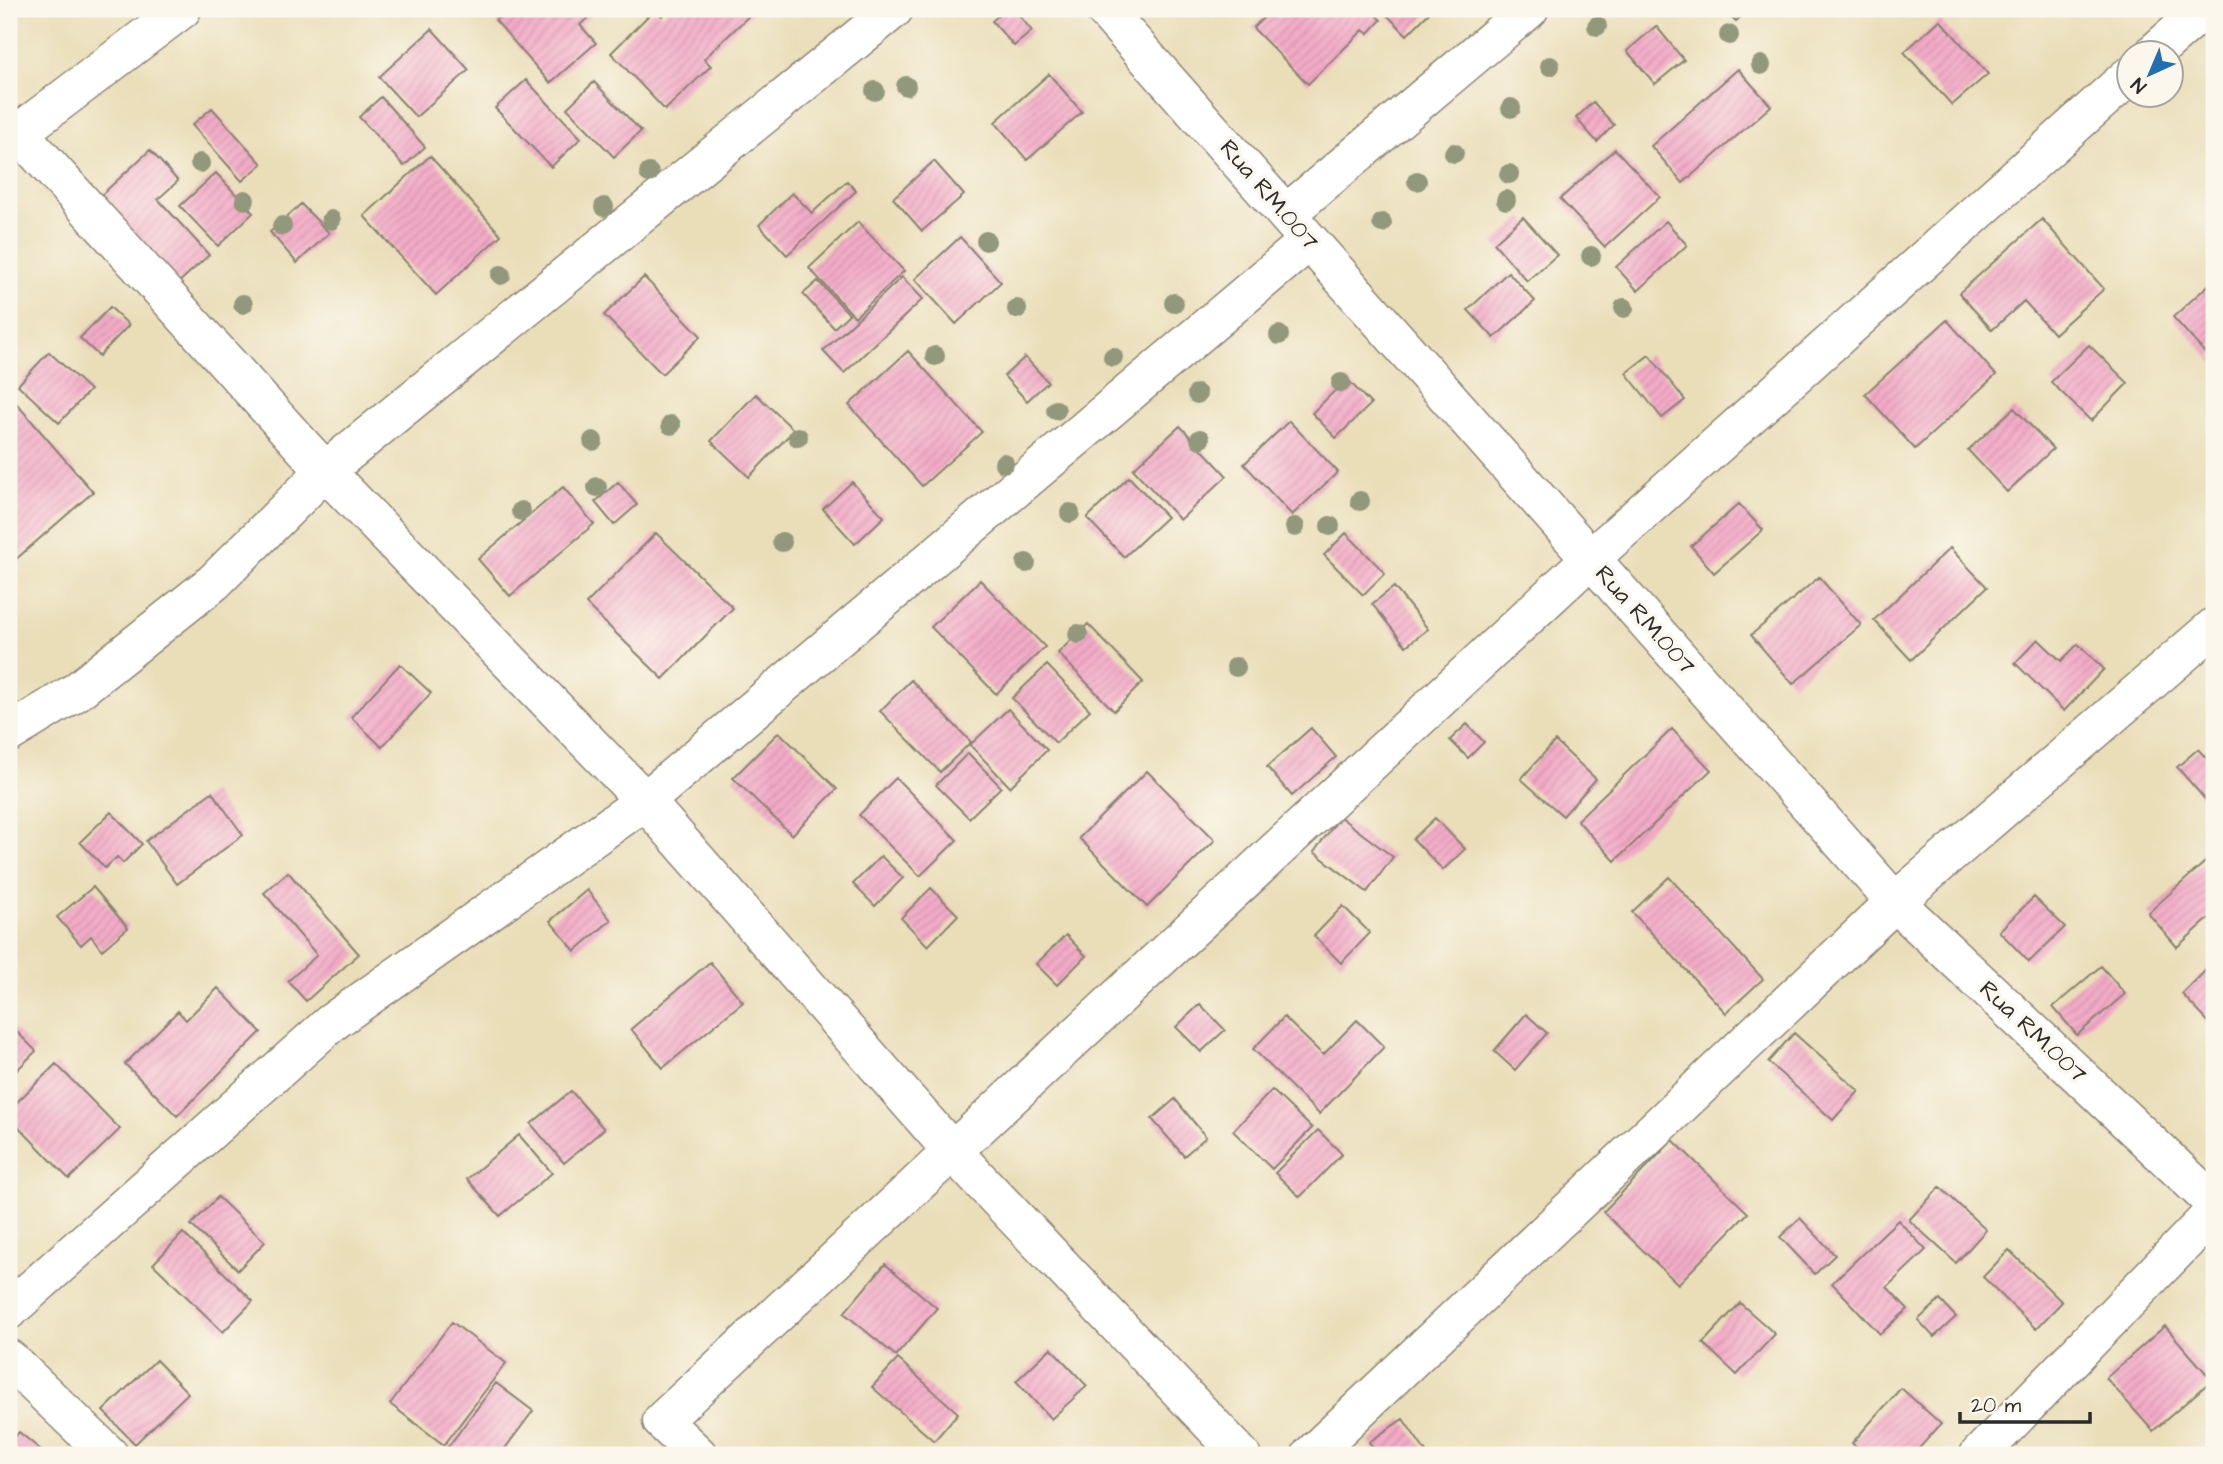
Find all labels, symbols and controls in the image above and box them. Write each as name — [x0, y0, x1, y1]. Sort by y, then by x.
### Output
north arrow — [2114, 38, 2184, 108]
text: N — [2126, 71, 2153, 99]
street label: Rua RM.007 — [1211, 132, 1327, 258]
street label: Rua RM.007 — [1587, 558, 1703, 682]
street label: Rua RM.007 — [1971, 973, 2095, 1091]
scale bar — [1960, 1380, 2090, 1424]
text: 20 m — [1971, 1391, 2022, 1420]

